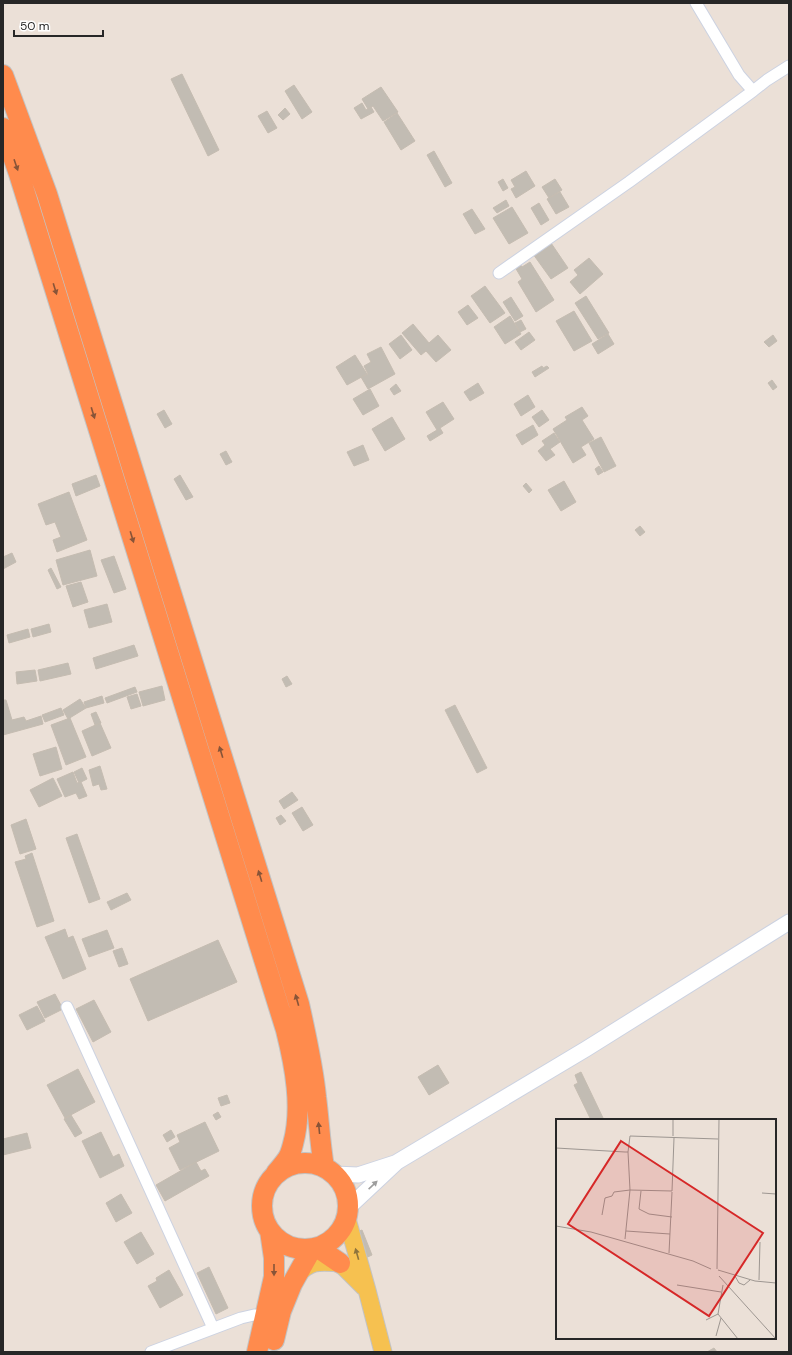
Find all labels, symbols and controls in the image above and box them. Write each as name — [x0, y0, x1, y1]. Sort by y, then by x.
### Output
scale bar — [14, 12, 103, 38]
text: 50 m — [20, 18, 49, 34]
one-way arrow — [13, 159, 19, 171]
one-way arrow — [52, 283, 58, 295]
one-way arrow — [91, 407, 97, 419]
one-way arrow — [129, 532, 135, 544]
one-way arrow — [218, 746, 224, 758]
one-way arrow — [256, 870, 262, 882]
one-way arrow — [294, 994, 300, 1007]
inset map — [556, 1119, 776, 1339]
one-way arrow — [315, 1122, 322, 1134]
one-way arrow — [368, 1180, 378, 1190]
one-way arrow — [354, 1248, 360, 1260]
one-way arrow — [271, 1264, 277, 1277]

